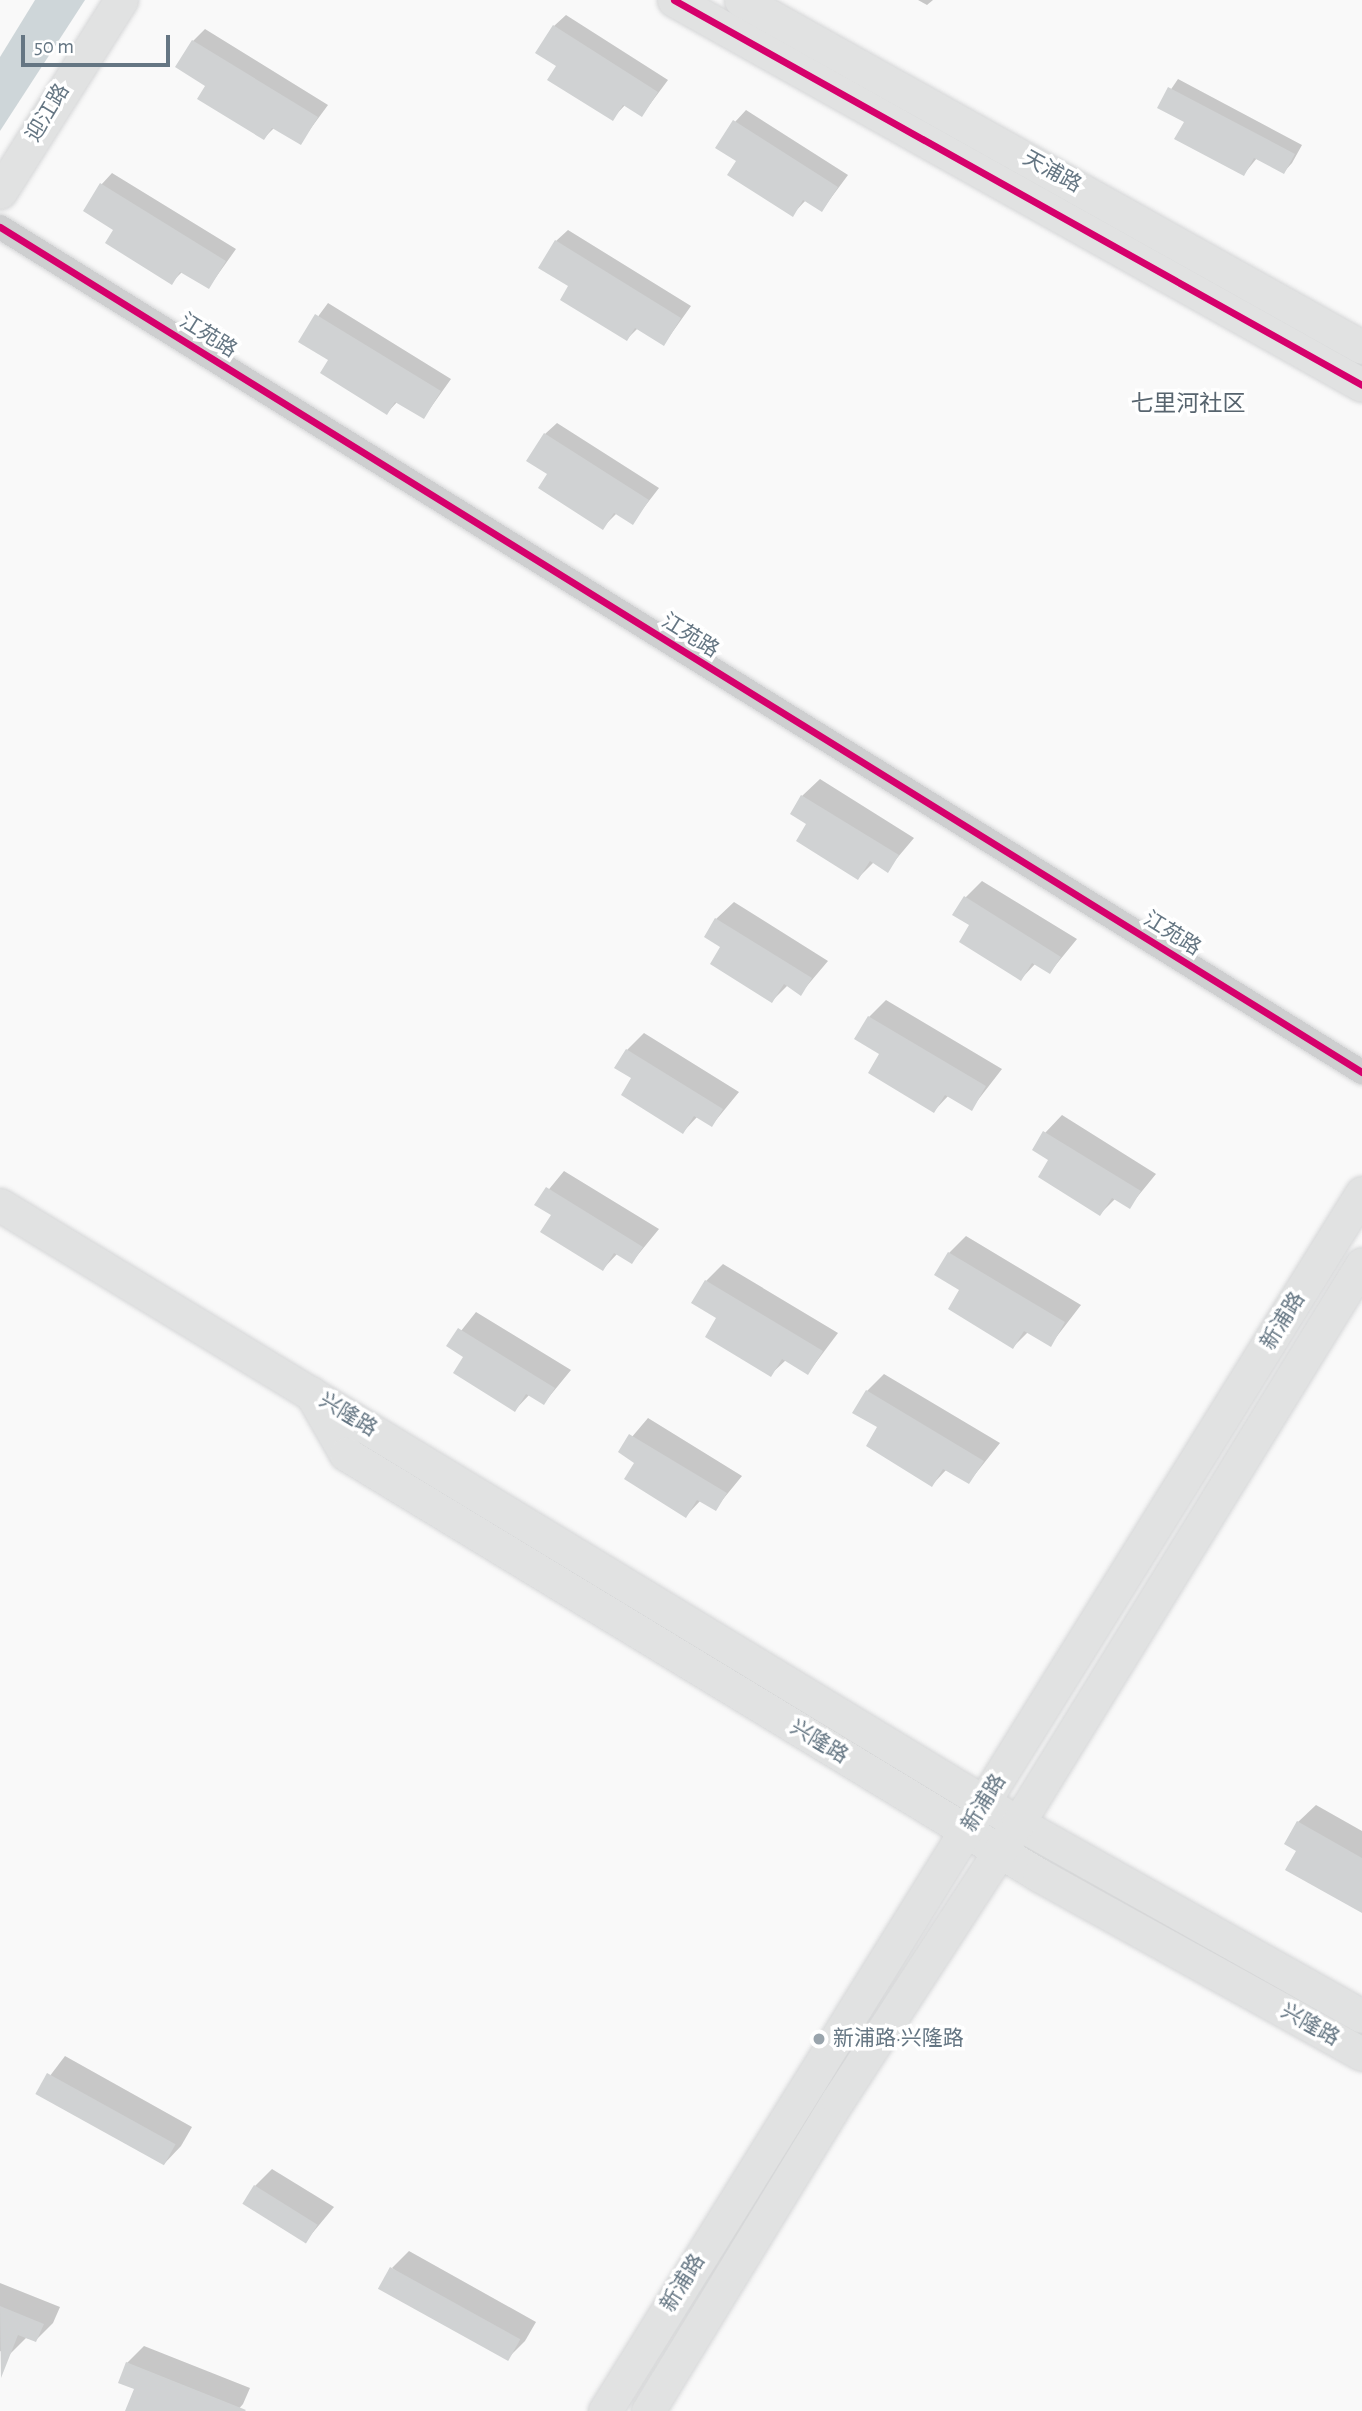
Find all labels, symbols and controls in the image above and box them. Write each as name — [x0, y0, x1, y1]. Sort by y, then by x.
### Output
scale bar — [24, 21, 173, 65]
text: 50 m — [34, 36, 74, 57]
street label: 迎江路 — [21, 80, 75, 146]
street label: 天浦路 — [1018, 146, 1086, 198]
street label: 江苑路 — [175, 309, 241, 363]
district label: 七里河社区 — [1131, 391, 1245, 419]
street label: 江苑路 — [657, 609, 723, 663]
street label: 江苑路 — [1139, 907, 1205, 961]
street label: 新浦路 — [1256, 1288, 1310, 1354]
street label: 兴隆路 — [315, 1388, 381, 1442]
street label: 兴隆路 — [786, 1715, 852, 1769]
street label: 新浦路 — [957, 1770, 1011, 1836]
street label: 兴隆路 — [1276, 1999, 1344, 2051]
place label: 新浦路·兴隆路 — [833, 2026, 964, 2052]
marker: 新浦路·兴隆路 — [811, 2031, 827, 2047]
street label: 新浦路 — [656, 2250, 710, 2316]

